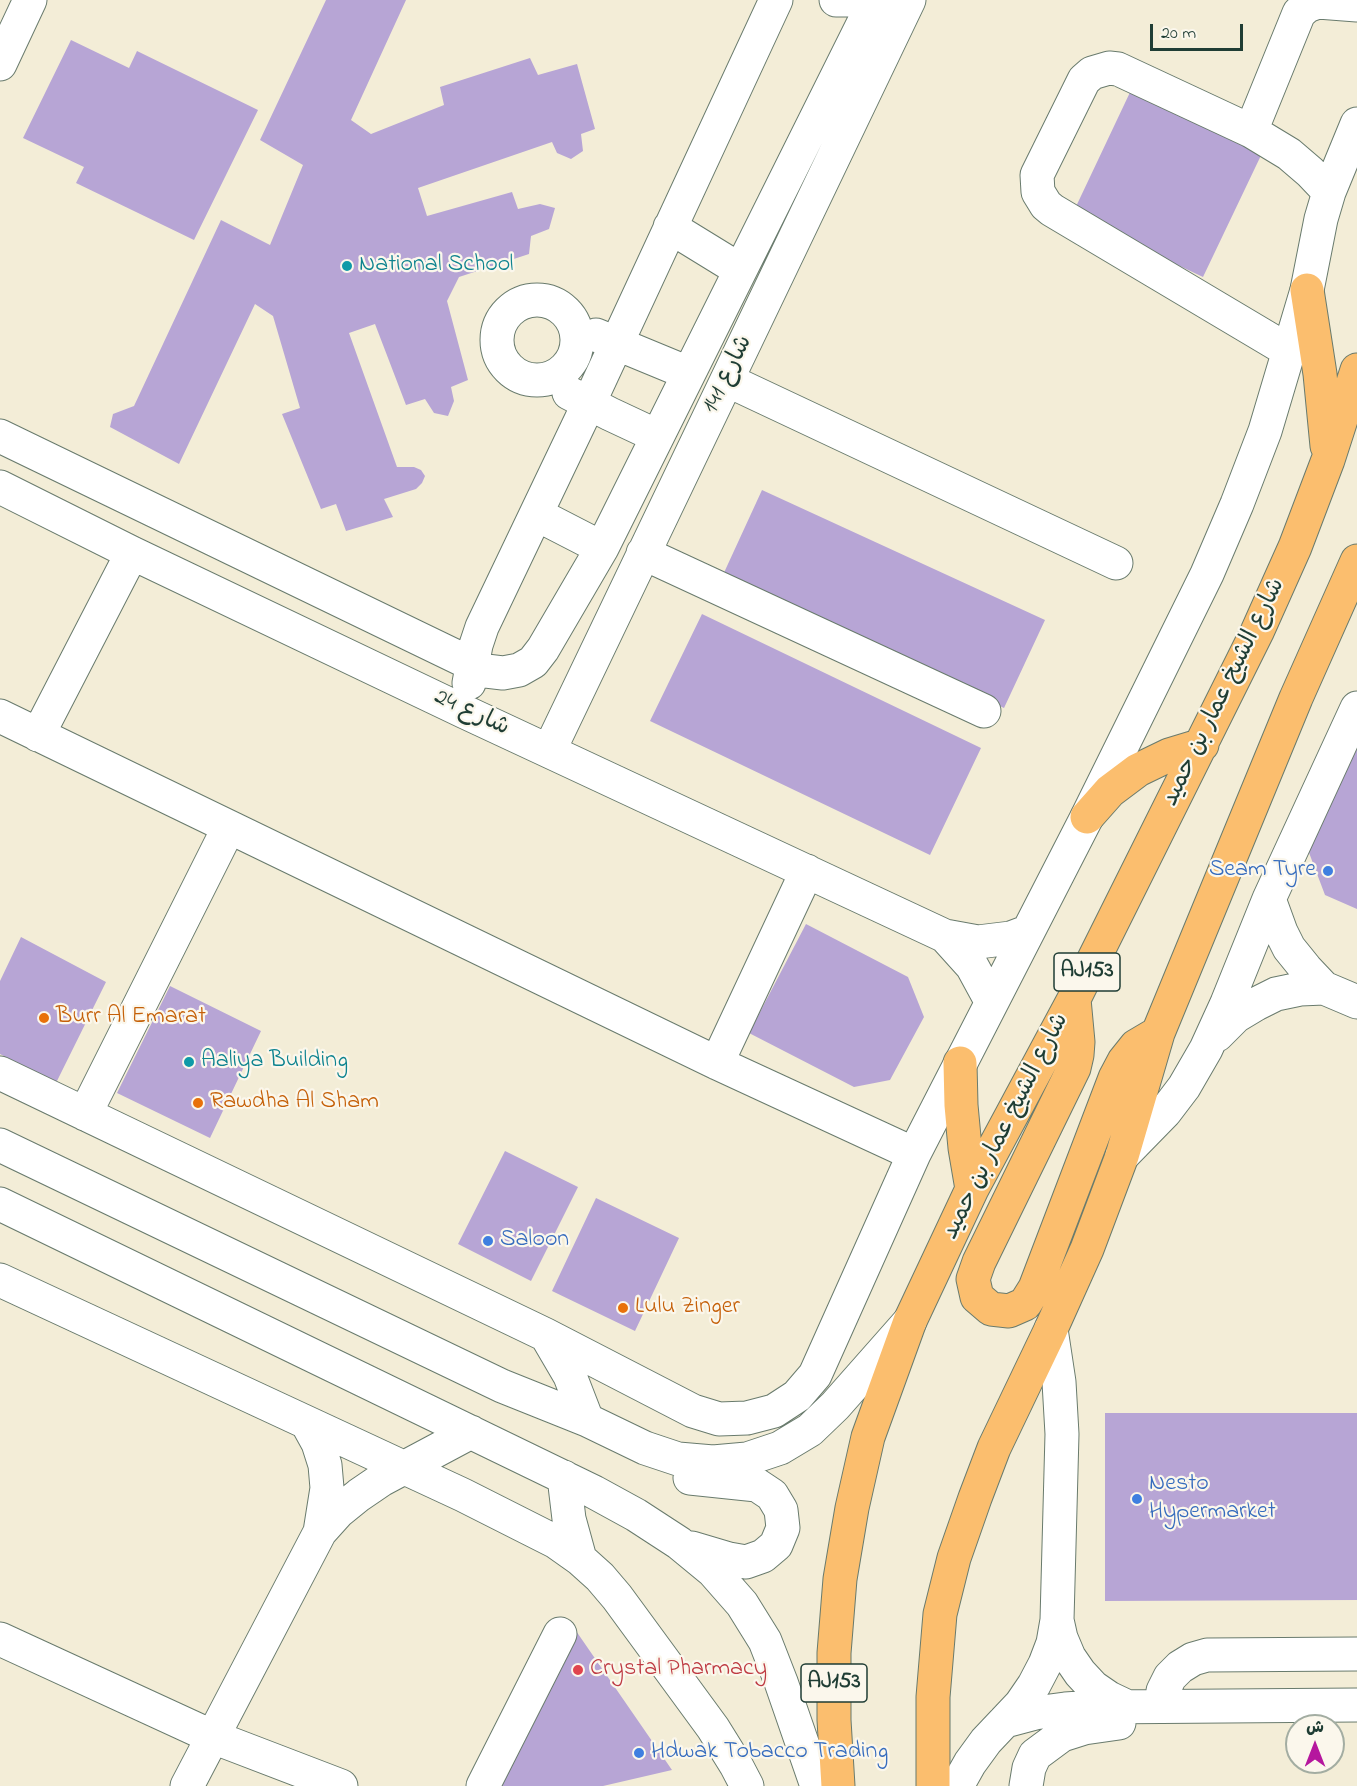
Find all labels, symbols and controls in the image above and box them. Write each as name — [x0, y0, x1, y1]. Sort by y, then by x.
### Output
scale bar — [1153, 12, 1246, 50]
text: 20 m — [1161, 21, 1196, 47]
place label: National School — [359, 252, 514, 280]
marker: National School — [340, 259, 354, 273]
street label: شارع 141 — [698, 331, 760, 419]
street label: شارع الشيخ عمار بن حميد — [1157, 574, 1293, 812]
street label: شارع 24 — [429, 684, 513, 744]
place label: Seam Tyre — [1209, 857, 1316, 885]
marker: Seam Tyre — [1321, 864, 1335, 878]
road number: AJ153 — [1054, 953, 1120, 991]
place label: Burr Al Emarat — [56, 1004, 206, 1032]
street label: شارع الشيخ عمار بن حميد — [937, 1009, 1077, 1245]
marker: Burr Al Emarat — [37, 1011, 51, 1025]
place label: Aaliya Building — [201, 1048, 348, 1076]
marker: Aaliya Building — [182, 1055, 196, 1069]
place label: Rawdha Al Sham — [210, 1089, 379, 1117]
marker: Rawdha Al Sham — [191, 1096, 205, 1110]
place label: Saloon — [500, 1227, 569, 1255]
marker: Saloon — [481, 1234, 495, 1248]
place label: Lulu Zinger — [635, 1294, 740, 1322]
marker: Lulu Zinger — [616, 1301, 630, 1315]
place label: Nesto Hypermarket — [1149, 1471, 1276, 1527]
marker: Nesto Hypermarket — [1130, 1492, 1144, 1506]
place label: Crystal Pharmacy — [590, 1656, 767, 1684]
marker: Crystal Pharmacy — [571, 1663, 585, 1677]
road number: AJ153 — [801, 1664, 867, 1702]
north arrow — [1285, 1714, 1345, 1774]
text: ش — [1306, 1716, 1324, 1740]
place label: Hdwak Tobacco Trading — [651, 1739, 888, 1767]
marker: Hdwak Tobacco Trading — [632, 1746, 646, 1760]

